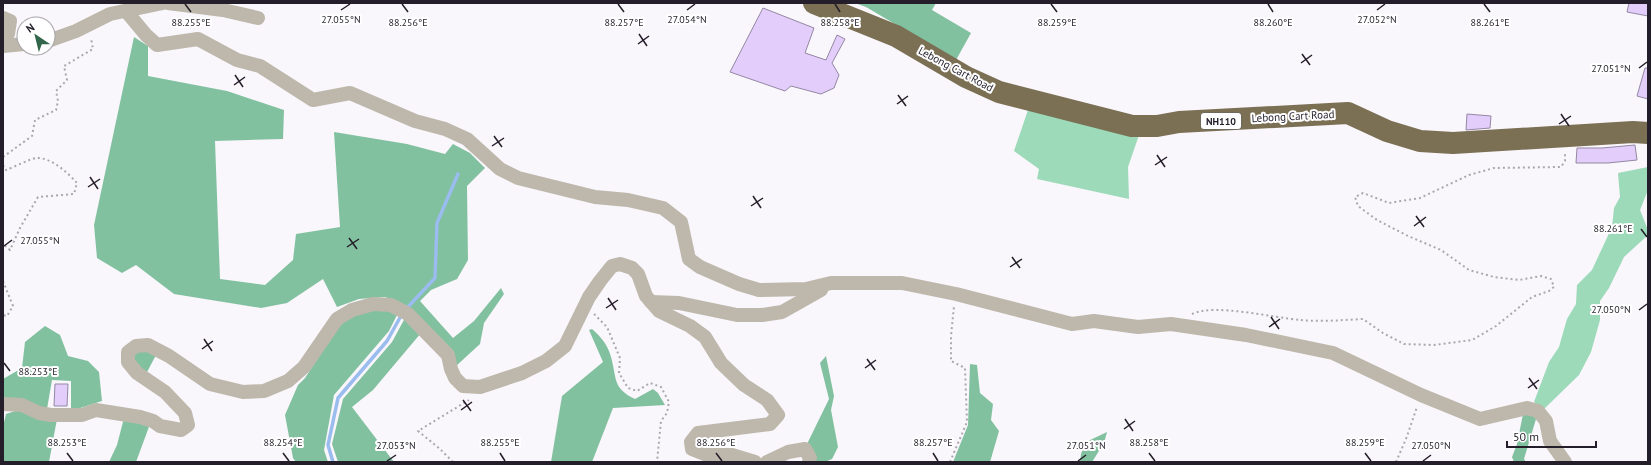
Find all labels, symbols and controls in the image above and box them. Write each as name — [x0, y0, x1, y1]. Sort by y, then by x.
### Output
text: 27.055°N — [321, 13, 361, 26]
text: 27.054°N — [667, 13, 707, 26]
text: 27.052°N — [1357, 13, 1397, 26]
north arrow — [16, 16, 56, 56]
text: 88.255°E — [172, 16, 211, 29]
text: 88.256°E — [389, 16, 428, 29]
text: 88.257°E — [605, 16, 644, 29]
text: 88.258°E — [821, 16, 860, 29]
text: 88.259°E — [1038, 16, 1077, 29]
text: 88.260°E — [1254, 16, 1293, 29]
text: 88.261°E — [1471, 16, 1510, 29]
text: N — [23, 20, 37, 36]
street label: Lebong Cart Road — [916, 43, 996, 95]
text: 27.051°N — [1591, 62, 1631, 75]
street label: Lebong Cart Road — [1251, 107, 1335, 125]
road number: NH110 — [1201, 113, 1241, 129]
text: 88.261°E — [1594, 222, 1633, 235]
text: 27.055°N — [20, 234, 60, 247]
text: 27.050°N — [1591, 303, 1631, 316]
text: 88.253°E — [19, 365, 58, 378]
scale bar — [1507, 423, 1596, 449]
text: 50 m — [1513, 429, 1539, 444]
text: 88.253°E — [48, 436, 87, 449]
text: 88.254°E — [264, 436, 303, 449]
text: 88.255°E — [481, 436, 520, 449]
text: 88.256°E — [697, 436, 736, 449]
text: 88.257°E — [914, 436, 953, 449]
text: 88.258°E — [1130, 436, 1169, 449]
text: 88.259°E — [1346, 436, 1385, 449]
text: 27.053°N — [376, 439, 416, 452]
text: 27.051°N — [1066, 439, 1106, 452]
text: 27.050°N — [1411, 439, 1451, 452]

